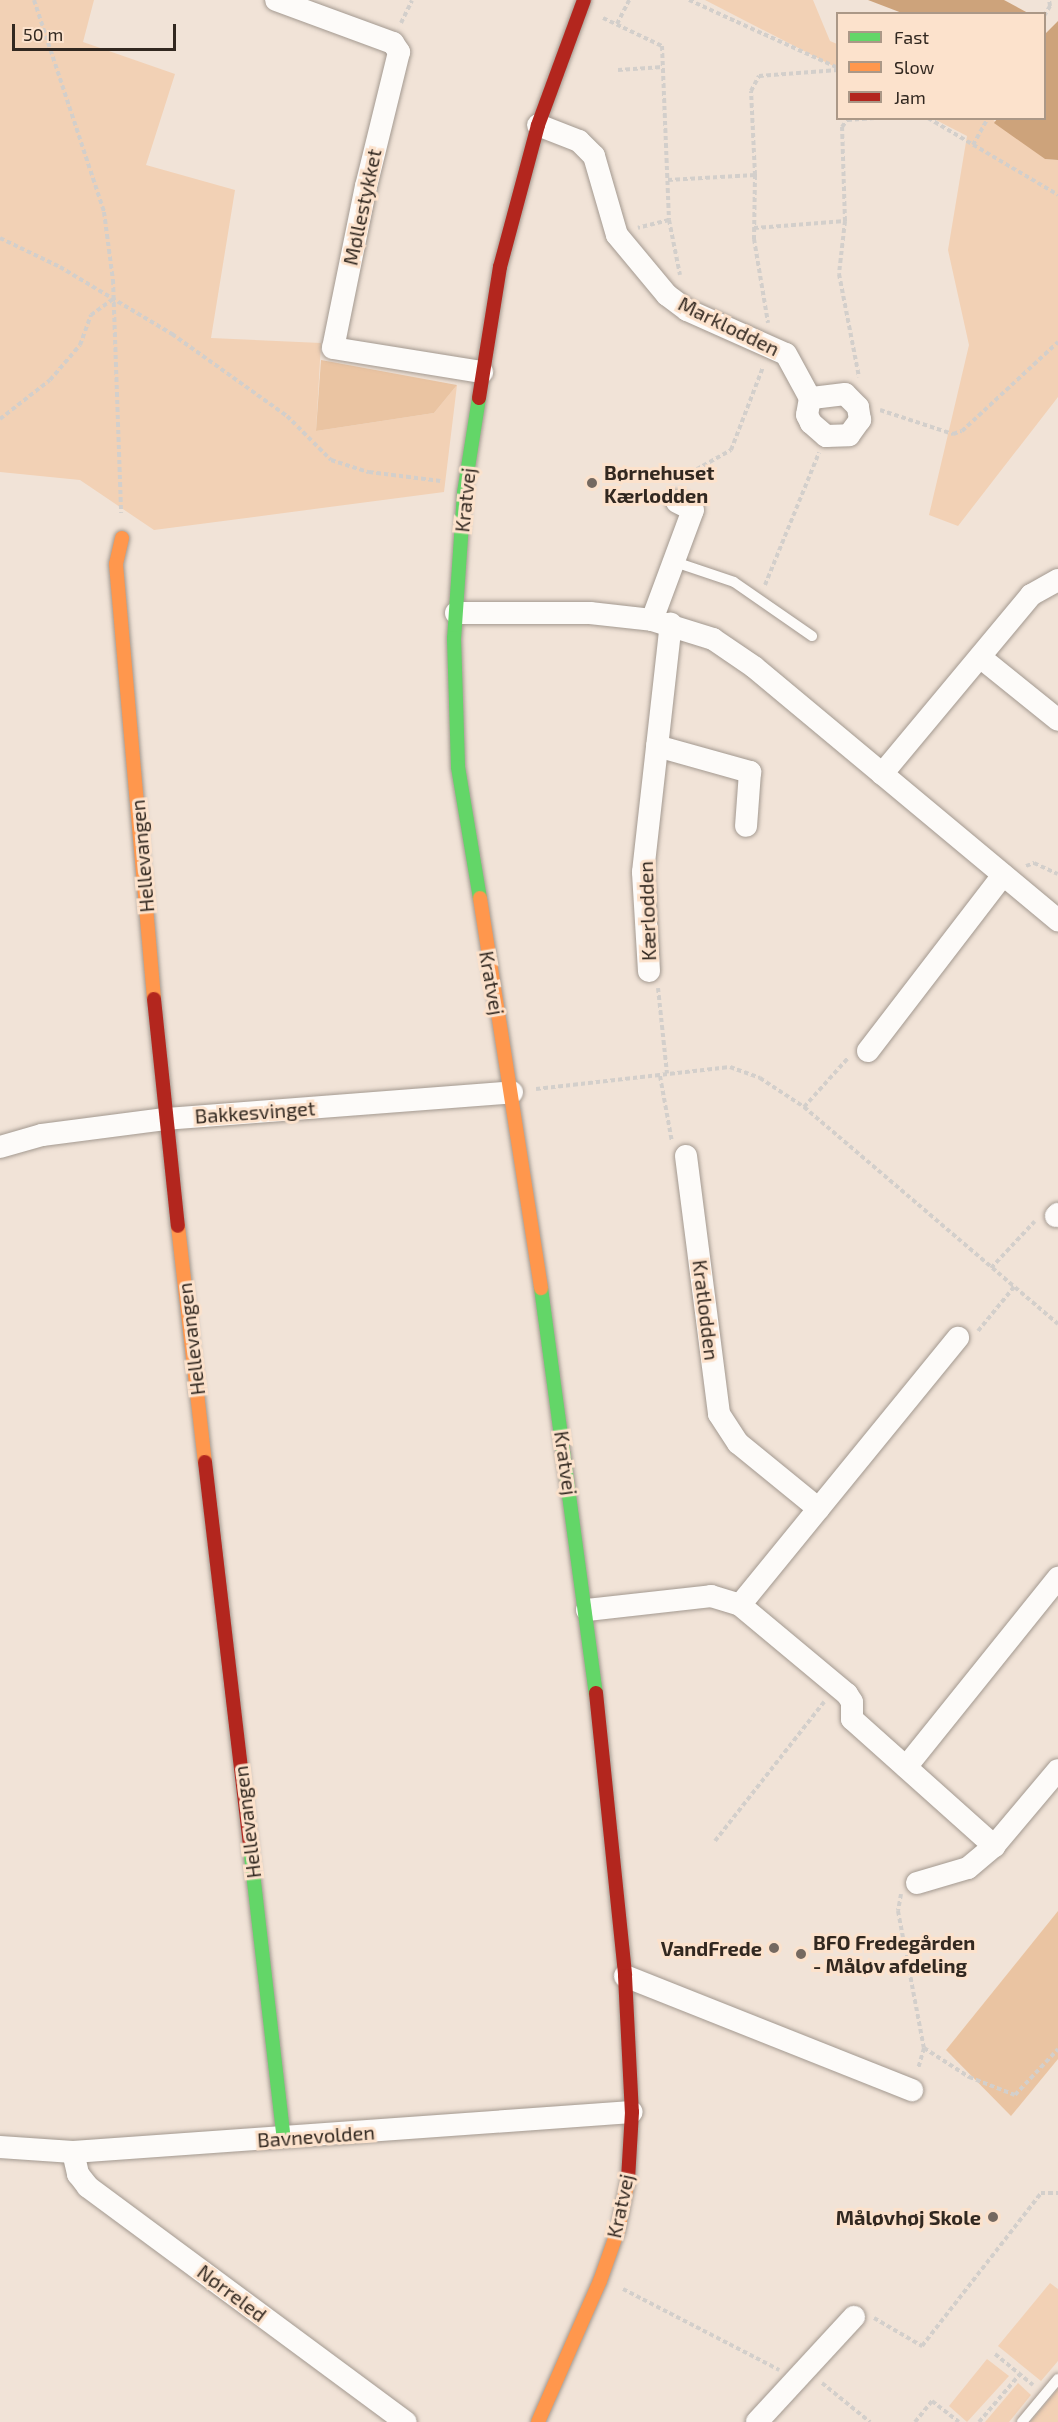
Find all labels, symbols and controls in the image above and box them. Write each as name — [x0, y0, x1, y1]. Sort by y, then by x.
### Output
scale bar — [15, 12, 178, 50]
legend — [836, 12, 1046, 120]
text: 50 m — [23, 23, 63, 45]
text: Fast — [894, 26, 929, 48]
text: Slow — [894, 56, 934, 78]
text: Jam — [894, 86, 926, 108]
street label: Møllestykket — [338, 147, 386, 267]
street label: Marklodden — [675, 291, 783, 361]
place label: Børnehuset Kærlodden — [604, 460, 714, 507]
street label: Kratvej — [450, 467, 480, 533]
marker: Børnehuset Kærlodden — [585, 476, 599, 490]
street label: Hellevangen — [125, 799, 159, 913]
street label: Kærlodden — [633, 861, 661, 961]
street label: Kratvej — [475, 949, 509, 1017]
street label: Bakkesvinget — [194, 1096, 316, 1128]
street label: Kratlodden — [688, 1258, 724, 1362]
street label: Hellevangen — [172, 1281, 210, 1397]
street label: Kratvej — [550, 1429, 582, 1497]
street label: Hellevangen — [228, 1764, 266, 1880]
place label: BFO Fredegården - Måløv afdeling — [813, 1930, 975, 1977]
place label: VandFrede — [661, 1936, 762, 1960]
marker: VandFrede — [767, 1941, 781, 1955]
marker: BFO Fredegården - Måløv afdeling — [794, 1947, 808, 1961]
street label: Bavnevolden — [256, 2120, 376, 2152]
street label: Kratvej — [602, 2172, 638, 2240]
place label: Måløvhøj Skole — [836, 2205, 981, 2229]
marker: Måløvhøj Skole — [986, 2210, 1000, 2224]
street label: Nørreled — [193, 2259, 271, 2327]

